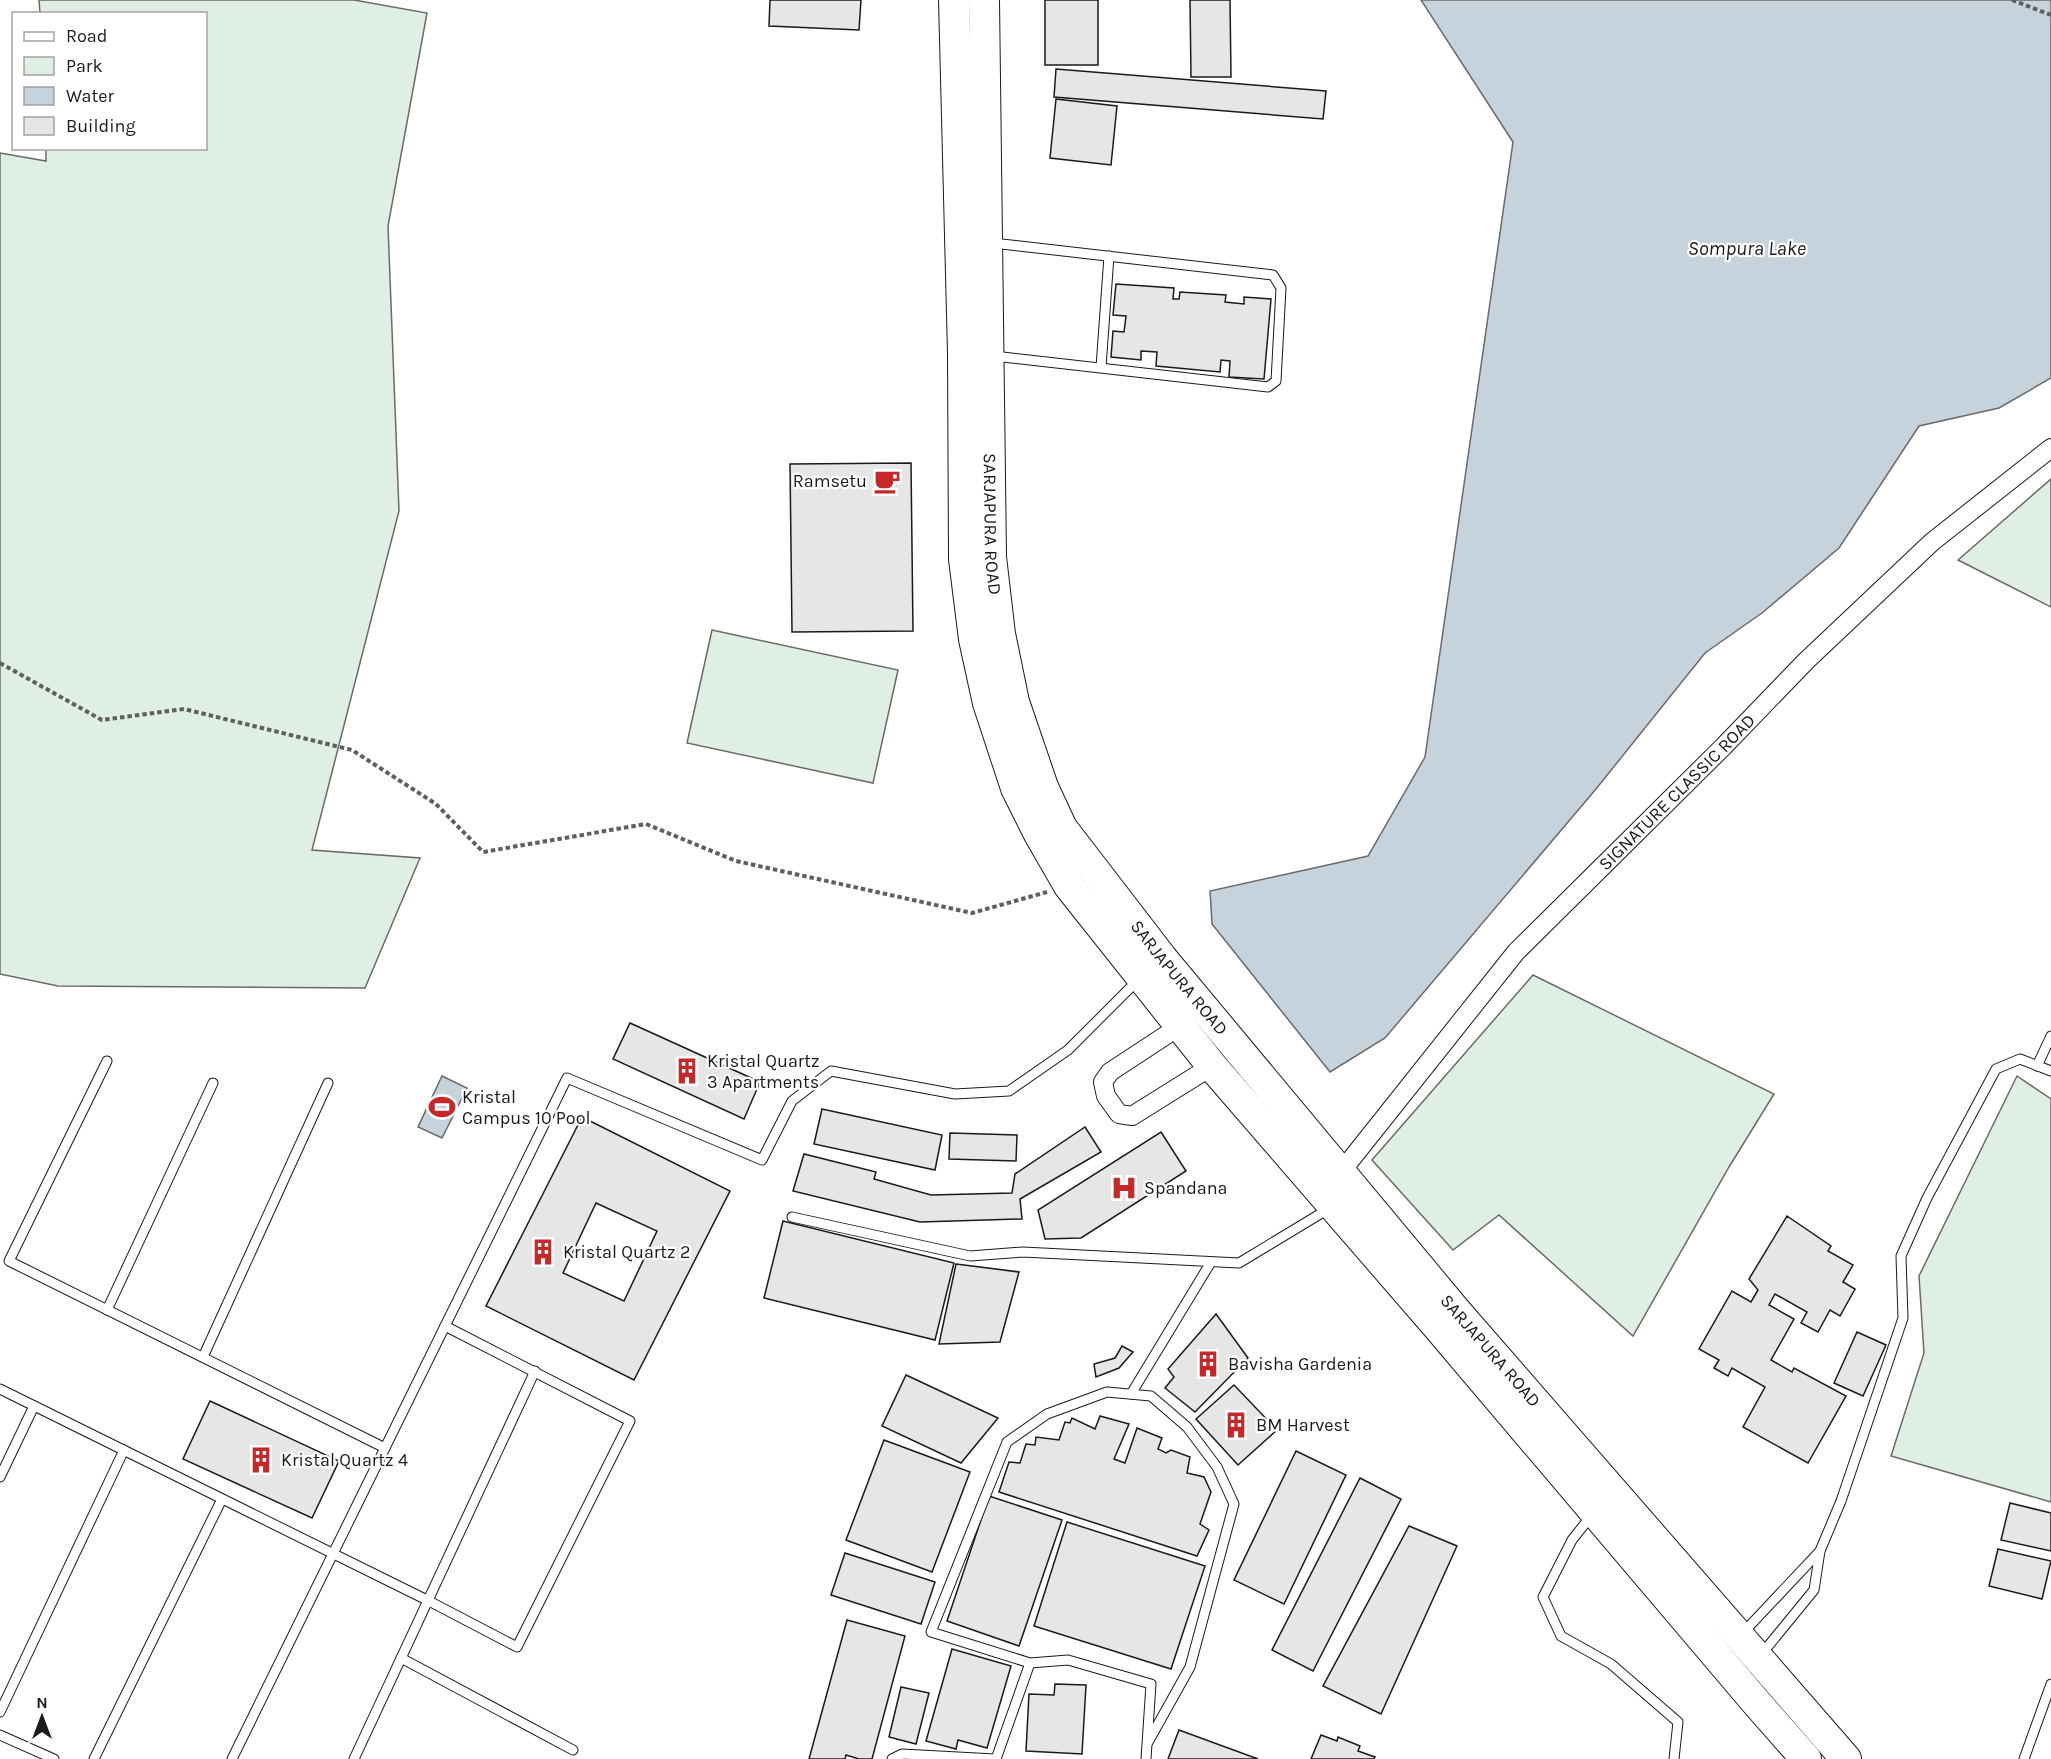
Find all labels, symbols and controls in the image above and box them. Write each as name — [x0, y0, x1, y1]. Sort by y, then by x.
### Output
legend — [12, 12, 207, 150]
text: Road — [66, 25, 107, 47]
text: Park — [66, 55, 103, 77]
text: Water — [66, 85, 114, 107]
text: Building — [66, 115, 136, 137]
water label: Sompura Lake — [1688, 237, 1806, 260]
street label: SARJAPURA ROAD — [979, 453, 1006, 596]
cafe icon: Ramsetu — [872, 466, 902, 496]
place label: Ramsetu — [793, 470, 867, 492]
street label: SIGNATURE CLASSIC ROAD — [1594, 709, 1760, 875]
street label: SARJAPURA ROAD — [1126, 916, 1233, 1040]
place label: Kristal Quartz 3 Apartments — [707, 1050, 820, 1093]
building icon: Kristal Quartz 3 Apartments — [672, 1056, 702, 1086]
place label: Kristal Campus 10 Pool — [462, 1086, 591, 1129]
sports icon: Kristal Campus 10 Pool — [427, 1092, 457, 1122]
hospital icon: Spandana — [1109, 1173, 1139, 1203]
place label: Spandana — [1144, 1177, 1228, 1199]
building icon: Kristal Quartz 2 — [528, 1237, 558, 1267]
place label: Kristal Quartz 2 — [563, 1241, 690, 1263]
street label: SARJAPURA ROAD — [1436, 1290, 1546, 1412]
building icon: Bavisha Gardenia — [1193, 1349, 1223, 1379]
place label: Bavisha Gardenia — [1228, 1353, 1372, 1375]
building icon: BM Harvest — [1221, 1410, 1251, 1440]
place label: BM Harvest — [1256, 1414, 1350, 1436]
building icon: Kristal Quartz 4 — [246, 1445, 276, 1475]
place label: Kristal Quartz 4 — [281, 1449, 408, 1471]
north arrow — [12, 1687, 72, 1747]
text: N — [36, 1693, 48, 1712]

